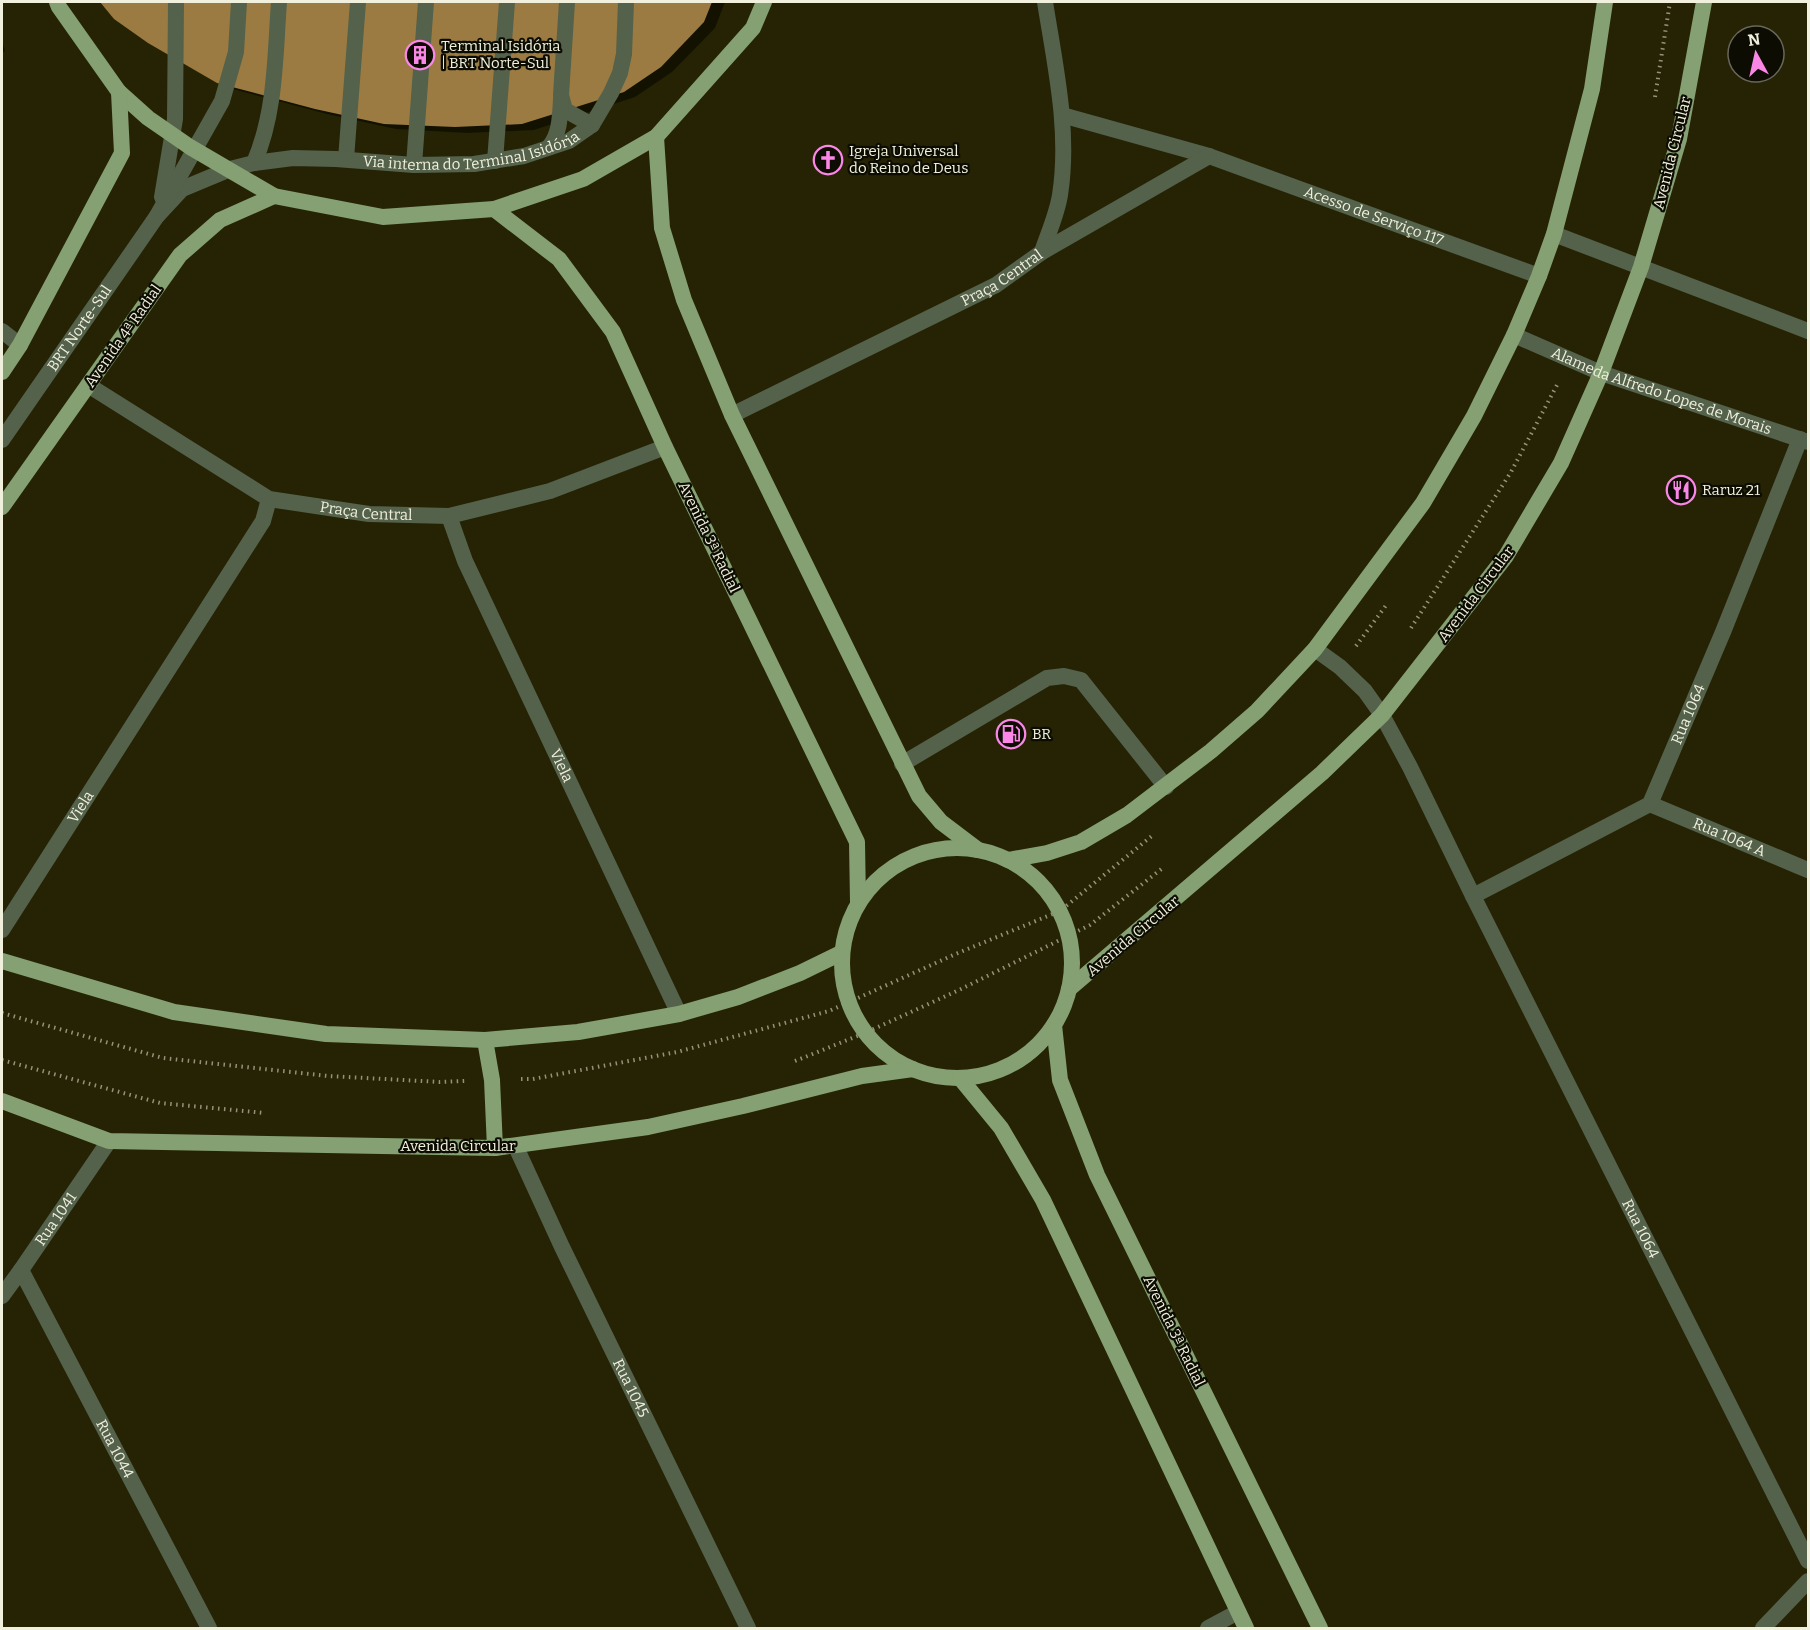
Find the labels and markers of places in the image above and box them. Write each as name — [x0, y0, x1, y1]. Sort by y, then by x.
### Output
place label: Terminal Isidória | BRT Norte-Sul — [441, 37, 561, 72]
building icon: Terminal Isidória | BRT Norte-Sul — [404, 39, 436, 71]
place label: Igreja Universal do Reino de Deus — [849, 142, 968, 177]
church icon: Igreja Universal do Reino de Deus — [812, 144, 844, 176]
restaurant icon: Raruz 21 — [1665, 474, 1697, 506]
place label: Raruz 21 — [1702, 481, 1760, 499]
fuel station icon: BR — [995, 718, 1027, 750]
place label: BR — [1032, 725, 1051, 743]

